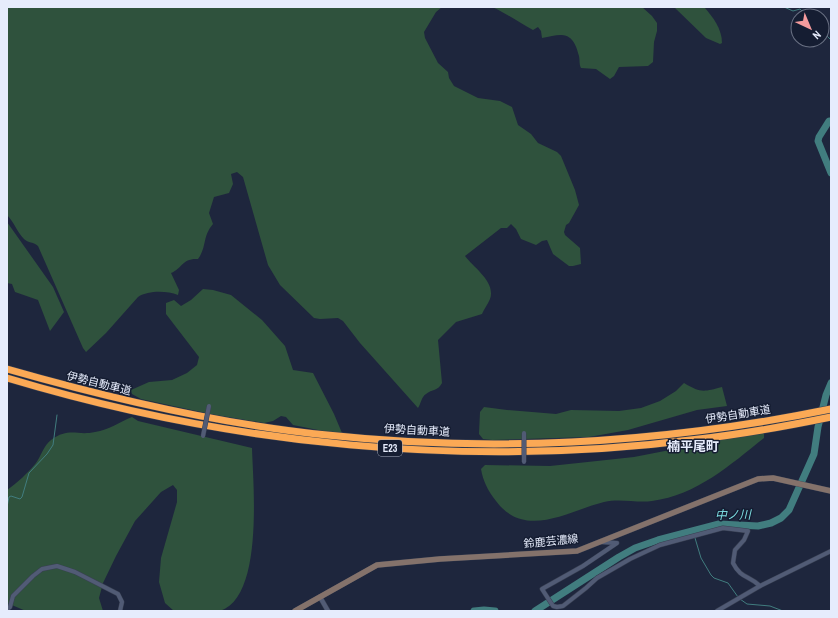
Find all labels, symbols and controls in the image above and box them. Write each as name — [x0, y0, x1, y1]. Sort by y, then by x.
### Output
north arrow — [790, 8, 830, 48]
text: N — [810, 28, 824, 42]
street label: 伊勢自動車道 — [65, 368, 133, 398]
street label: 伊勢自動車道 — [704, 402, 772, 426]
street label: 伊勢自動車道 — [384, 421, 450, 439]
district label: 楠平尾町 — [667, 438, 719, 455]
road number: E23 — [378, 440, 402, 456]
water label: 中ノ川 — [715, 507, 753, 523]
street label: 鈴鹿芸濃線 — [523, 531, 579, 551]

